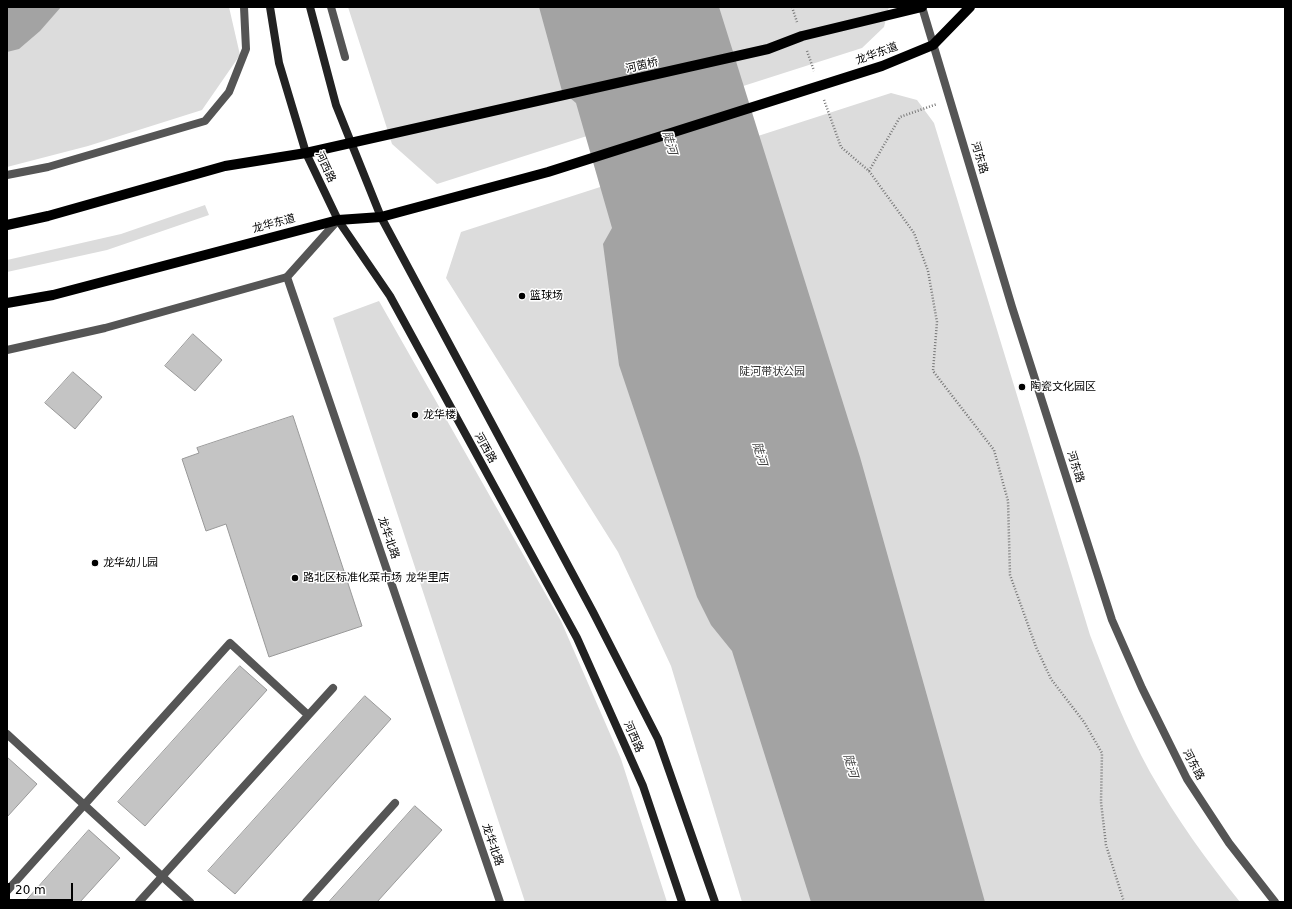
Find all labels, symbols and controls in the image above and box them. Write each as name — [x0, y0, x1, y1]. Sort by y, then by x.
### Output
street label: 龙华东道 — [854, 40, 900, 68]
street label: 河茵桥 — [624, 56, 660, 76]
water label: 陡河 — [659, 129, 679, 157]
street label: 河东路 — [968, 140, 990, 176]
street label: 河西路 — [312, 149, 338, 185]
street label: 龙华东道 — [251, 212, 297, 236]
place label: 篮球场 — [530, 289, 563, 303]
marker: 篮球场 — [517, 291, 527, 301]
park label: 陡河带状公园 — [739, 365, 805, 379]
place label: 陶瓷文化园区 — [1030, 380, 1096, 394]
marker: 陶瓷文化园区 — [1017, 382, 1027, 392]
place label: 龙华楼 — [423, 408, 456, 422]
marker: 龙华楼 — [410, 410, 420, 420]
street label: 河西路 — [471, 430, 499, 466]
water label: 陡河 — [749, 440, 769, 468]
street label: 河东路 — [1064, 449, 1086, 485]
street label: 龙华北路 — [375, 515, 401, 561]
place label: 龙华幼儿园 — [103, 556, 158, 570]
marker: 龙华幼儿园 — [90, 558, 100, 568]
place label: 路北区标准化菜市场 龙华里店 — [303, 571, 449, 585]
marker: 路北区标准化菜市场 龙华里店 — [290, 573, 300, 583]
street label: 河西路 — [620, 719, 646, 755]
street label: 河东路 — [1179, 747, 1207, 783]
water label: 陡河 — [840, 752, 860, 780]
street label: 龙华北路 — [479, 822, 505, 868]
scale bar — [10, 875, 75, 901]
text: 20 m — [15, 883, 46, 897]

